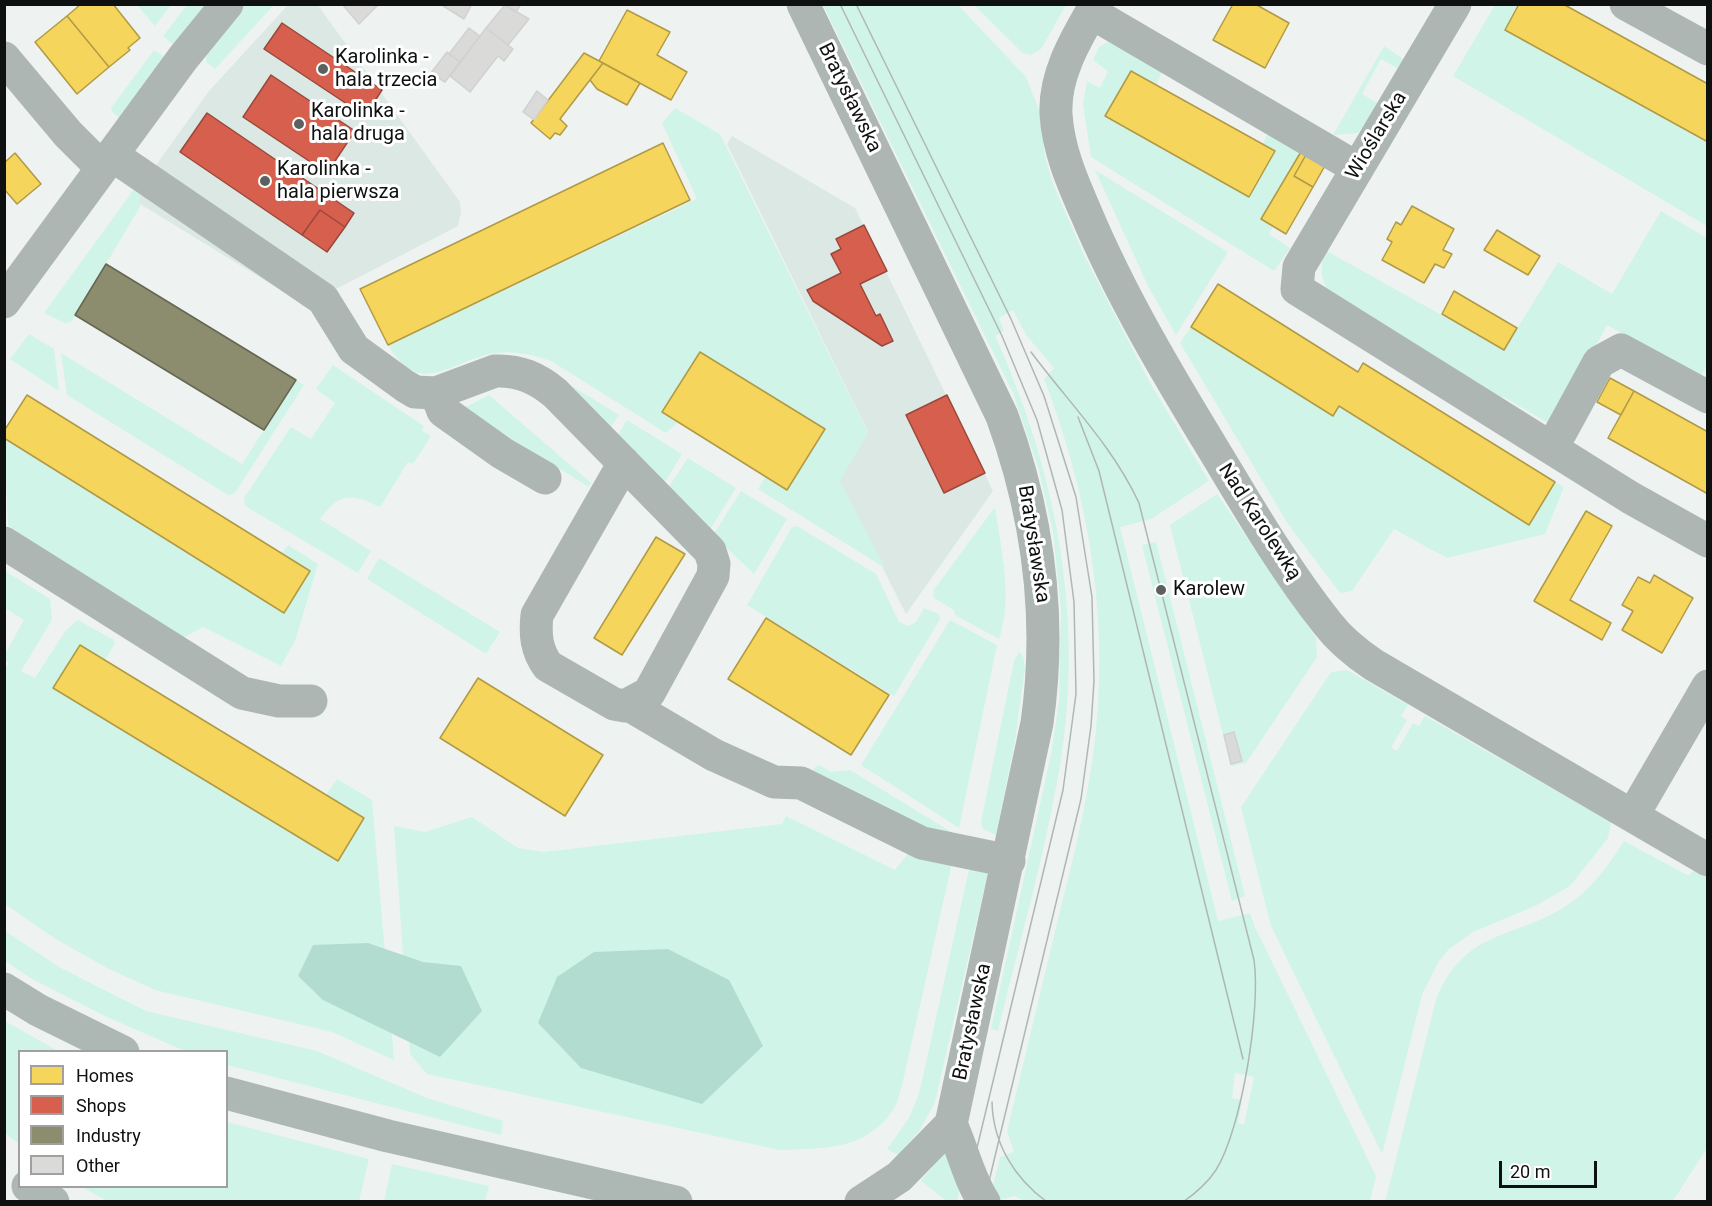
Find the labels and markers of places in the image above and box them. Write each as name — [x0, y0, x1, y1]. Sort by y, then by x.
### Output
place label: Karolinka - hala trzecia — [335, 46, 438, 93]
marker: Karolinka - hala trzecia — [316, 62, 330, 76]
place label: Karolinka - hala druga — [311, 100, 405, 147]
marker: Karolinka - hala druga — [292, 117, 306, 131]
place label: Karolinka - hala pierwsza — [277, 158, 399, 205]
marker: Karolinka - hala pierwsza — [258, 174, 272, 188]
place label: Karolew — [1173, 578, 1245, 602]
marker: Karolew — [1154, 583, 1168, 597]

